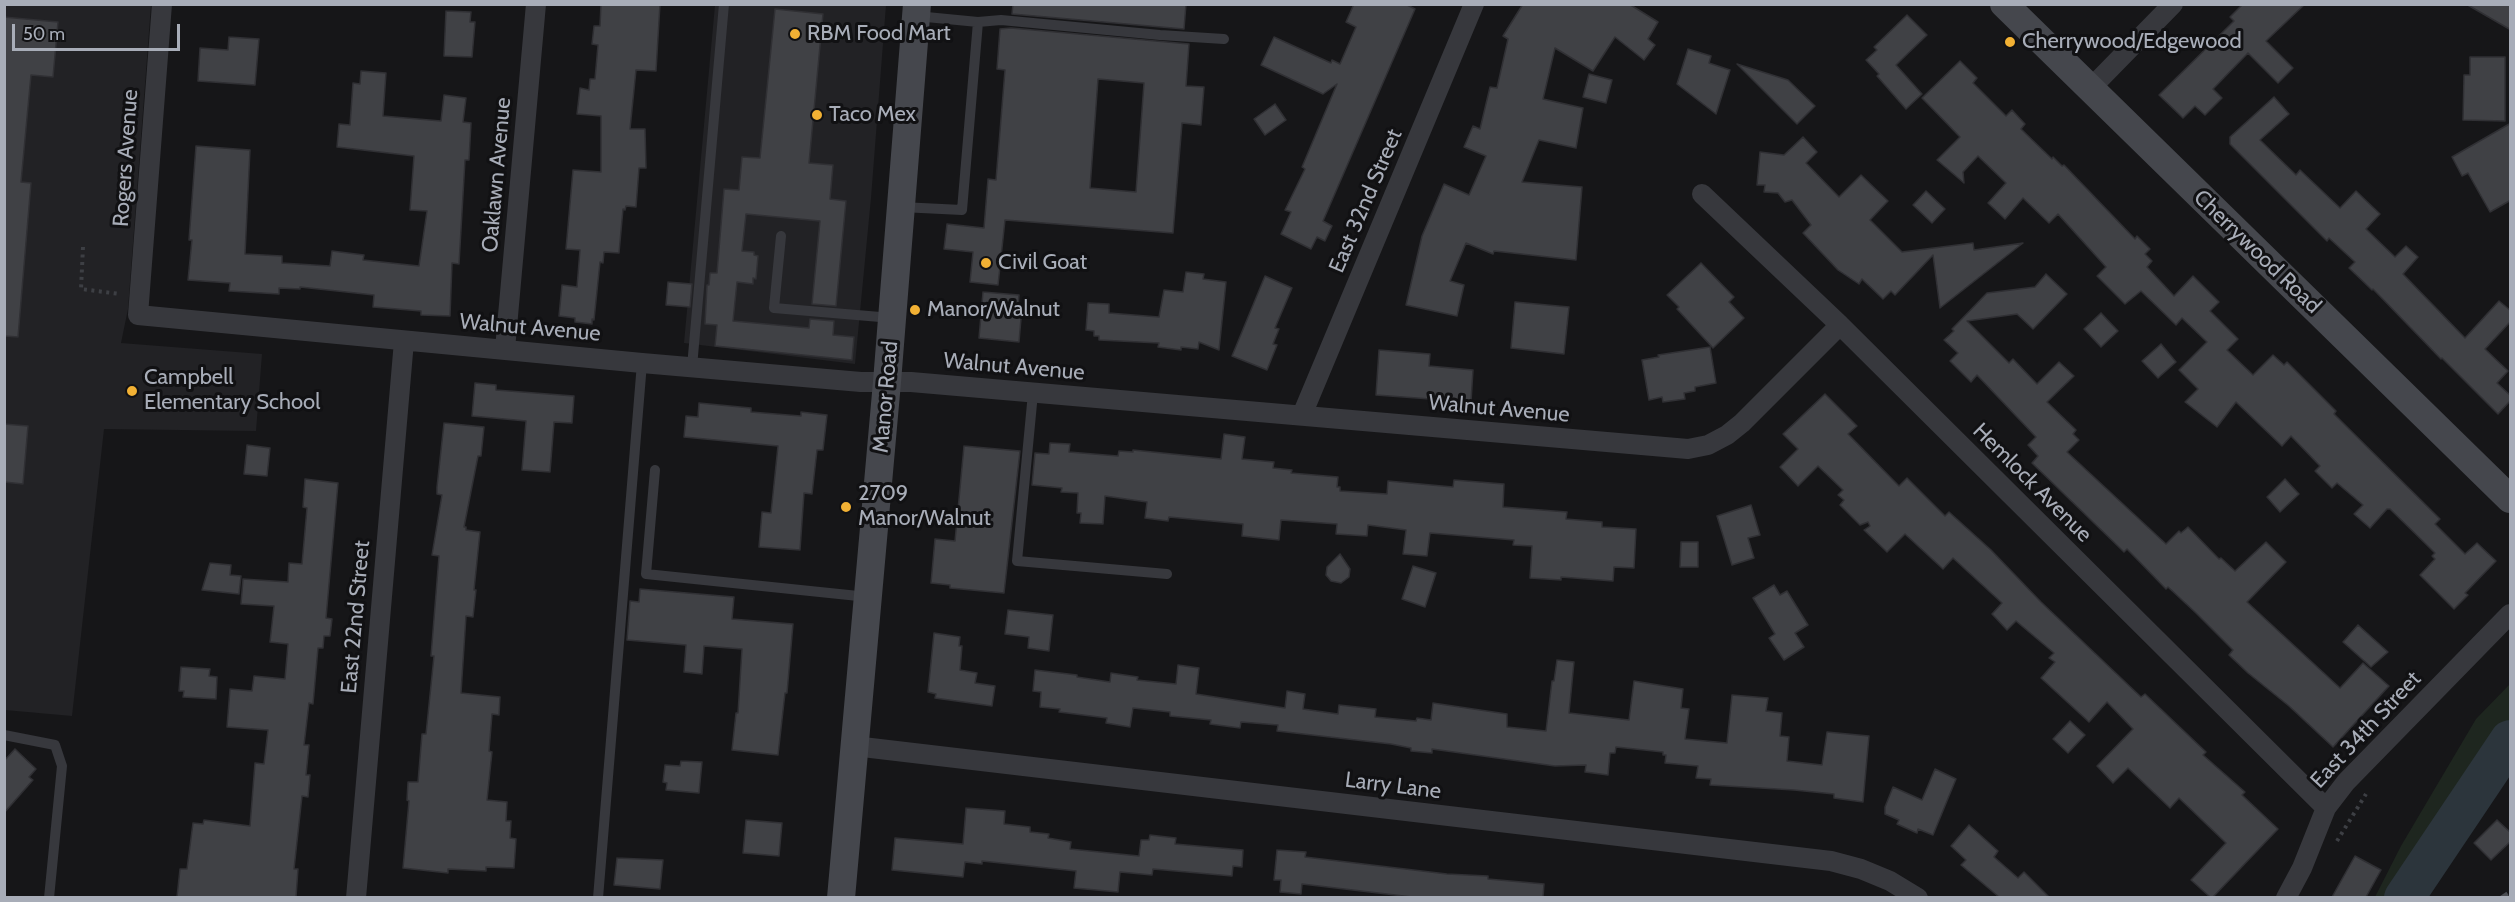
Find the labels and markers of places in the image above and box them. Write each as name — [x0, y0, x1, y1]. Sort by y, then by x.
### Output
place label: RBM Food Mart — [807, 21, 951, 47]
marker: RBM Food Mart — [788, 27, 802, 41]
place label: Cherrywood/Edgewood — [2022, 29, 2242, 55]
marker: Cherrywood/Edgewood — [2003, 35, 2017, 49]
place label: Taco Mex — [829, 102, 916, 128]
marker: Taco Mex — [810, 108, 824, 122]
place label: Civil Goat — [998, 250, 1087, 276]
marker: Civil Goat — [979, 256, 993, 270]
place label: Manor/Walnut — [927, 297, 1060, 323]
marker: Manor/Walnut — [908, 303, 922, 317]
place label: Campbell Elementary School — [144, 365, 320, 416]
marker: Campbell Elementary School — [125, 384, 139, 398]
place label: 2709 Manor/Walnut — [858, 481, 991, 532]
marker: 2709 Manor/Walnut — [839, 500, 853, 514]

